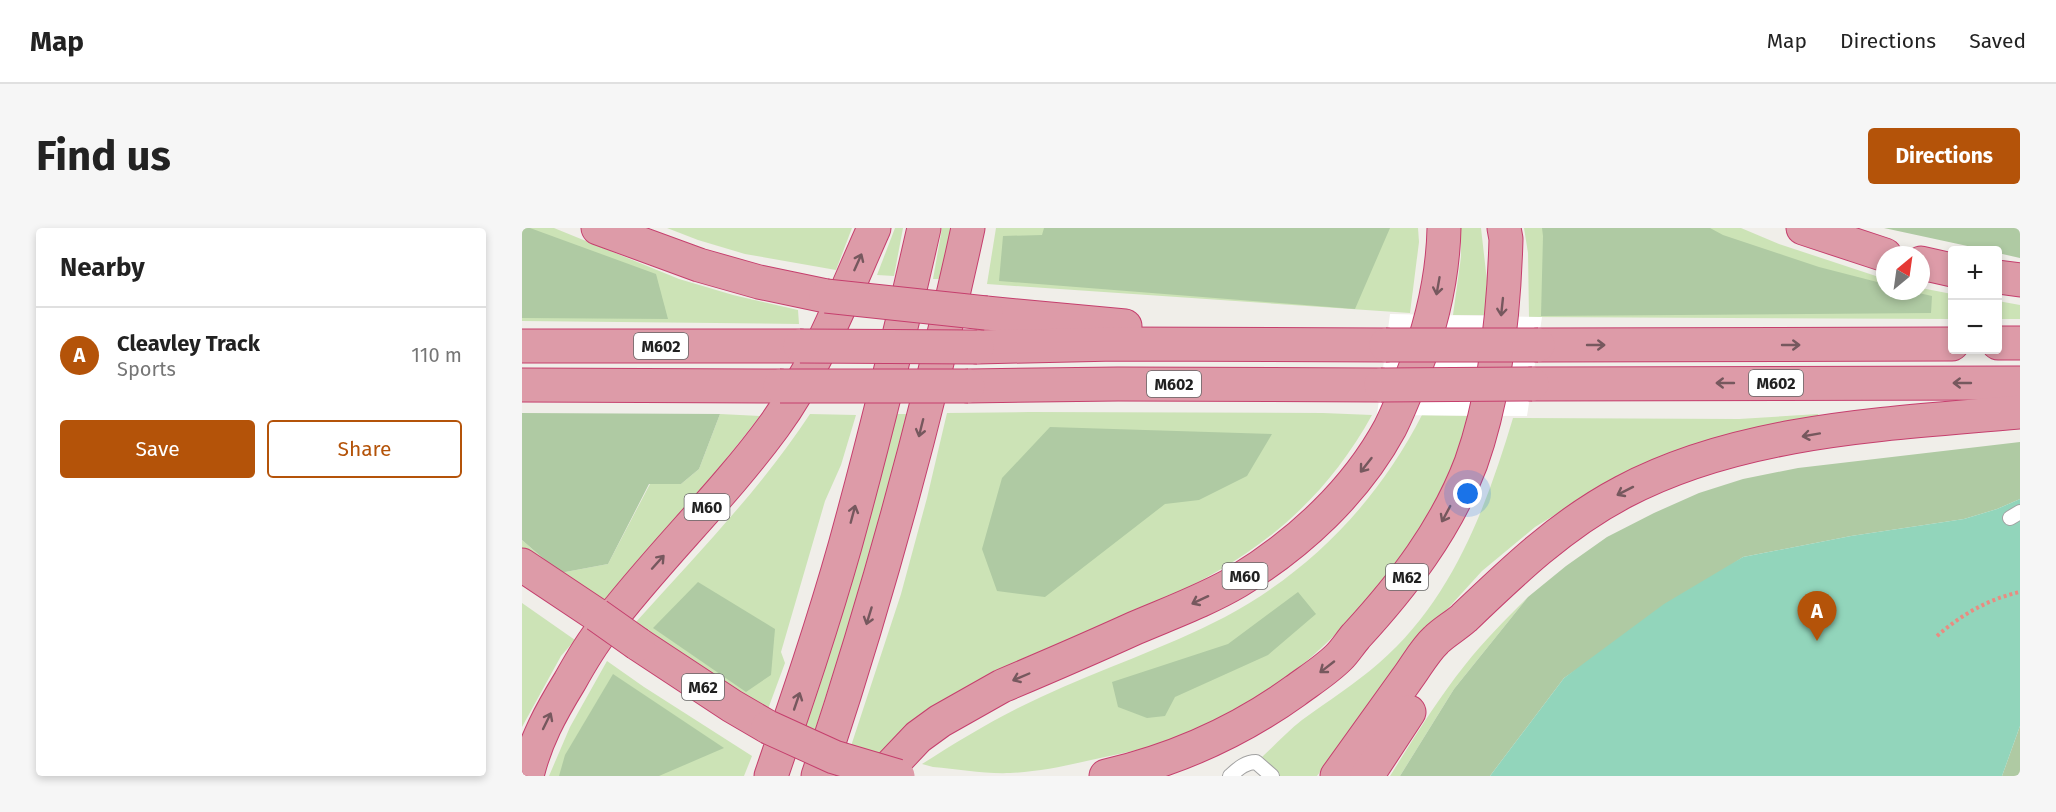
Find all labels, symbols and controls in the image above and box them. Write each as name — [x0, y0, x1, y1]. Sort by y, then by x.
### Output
text: Map — [30, 25, 84, 58]
text: Map — [1767, 28, 1807, 54]
text: Directions — [1840, 28, 1936, 54]
text: Saved — [1969, 28, 2026, 54]
button: Directions — [1868, 128, 2020, 184]
text: Find us — [36, 131, 171, 181]
north arrow — [1876, 246, 1930, 300]
map controls — [1948, 246, 2002, 354]
button: + — [1948, 246, 2002, 300]
text: Nearby — [60, 252, 145, 283]
one-way arrow — [853, 254, 865, 272]
one-way arrow — [1432, 276, 1443, 295]
one-way arrow — [1496, 297, 1507, 317]
button: − — [1948, 300, 2002, 354]
text: Cleavley Track — [117, 330, 260, 357]
road number: M602 — [634, 333, 688, 359]
one-way arrow — [1586, 339, 1606, 351]
one-way arrow — [1781, 339, 1801, 351]
text: A — [74, 343, 85, 367]
text: 110 m — [411, 343, 462, 367]
text: Sports — [117, 357, 176, 381]
road number: M602 — [1749, 370, 1803, 396]
road number: M602 — [1147, 371, 1201, 397]
one-way arrow — [1715, 377, 1735, 389]
one-way arrow — [1952, 377, 1972, 389]
one-way arrow — [915, 418, 927, 437]
button: Save — [60, 420, 255, 478]
button: Share — [267, 420, 462, 478]
one-way arrow — [1802, 430, 1822, 441]
one-way arrow — [1359, 457, 1372, 473]
your location — [1453, 479, 1482, 508]
one-way arrow — [1617, 486, 1635, 497]
road number: M60 — [684, 494, 729, 520]
one-way arrow — [848, 505, 859, 524]
one-way arrow — [1440, 505, 1452, 522]
one-way arrow — [651, 555, 665, 570]
road number: M60 — [1222, 563, 1268, 589]
road number: M62 — [1386, 564, 1428, 590]
pin: A — [1798, 592, 1836, 641]
one-way arrow — [1191, 595, 1210, 606]
one-way arrow — [863, 606, 874, 625]
one-way arrow — [1319, 660, 1335, 673]
one-way arrow — [1012, 673, 1030, 684]
road number: M62 — [682, 674, 724, 700]
one-way arrow — [792, 692, 803, 711]
one-way arrow — [542, 713, 553, 731]

